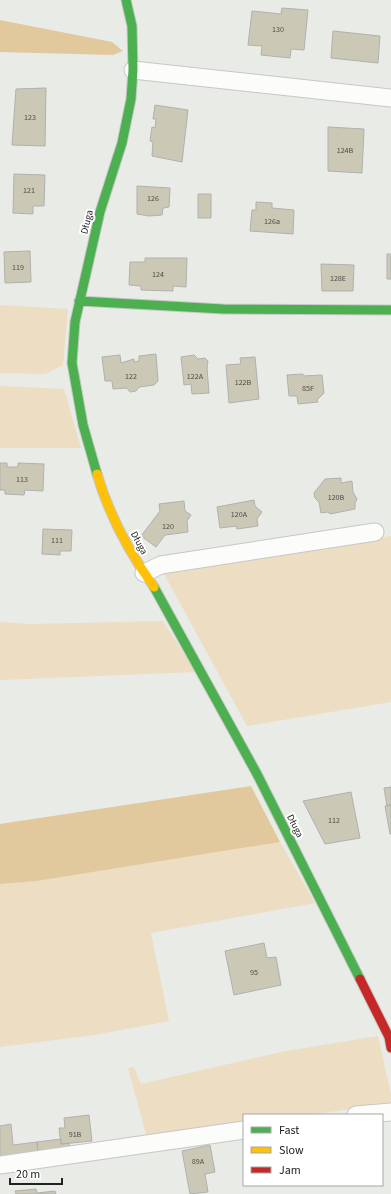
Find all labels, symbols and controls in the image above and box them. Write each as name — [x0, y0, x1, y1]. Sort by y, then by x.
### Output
house number: 130 — [272, 24, 284, 35]
house number: 123 — [24, 112, 36, 123]
house number: 124B — [337, 145, 354, 156]
house number: 121 — [23, 185, 35, 196]
house number: 126 — [147, 193, 159, 204]
street label: Długa — [77, 208, 97, 236]
house number: 126a — [264, 216, 280, 227]
house number: 119 — [12, 262, 24, 273]
house number: 124 — [152, 269, 164, 280]
house number: 128E — [330, 273, 346, 284]
house number: 122 — [125, 371, 137, 382]
house number: 122A — [187, 371, 204, 382]
house number: 122B — [235, 377, 252, 388]
house number: 85F — [302, 383, 314, 394]
house number: 113 — [16, 474, 28, 485]
house number: 120B — [328, 492, 345, 503]
house number: 120A — [231, 509, 248, 520]
house number: 120 — [162, 521, 174, 532]
street label: Długa — [127, 529, 151, 557]
house number: 111 — [51, 535, 63, 546]
street label: Długa — [283, 812, 307, 840]
house number: 112 — [328, 815, 340, 826]
house number: 95 — [250, 967, 258, 978]
legend — [243, 1114, 383, 1186]
text: Fast — [279, 1122, 299, 1139]
house number: 91B — [69, 1129, 82, 1140]
text: Slow — [279, 1142, 304, 1159]
house number: 89A — [192, 1156, 205, 1167]
scale bar — [10, 1160, 62, 1186]
text: Jam — [279, 1162, 301, 1179]
text: 20 m — [16, 1166, 40, 1183]

